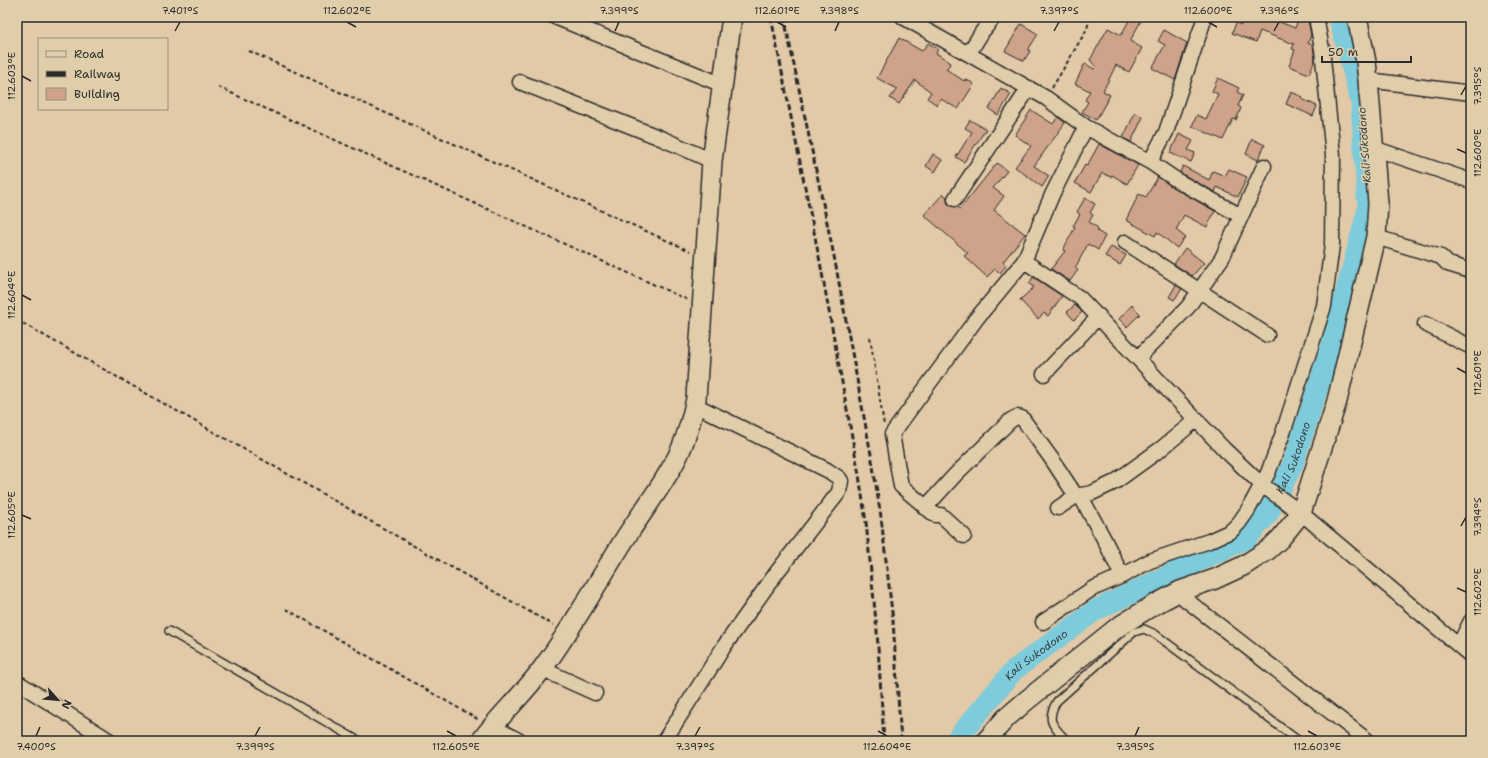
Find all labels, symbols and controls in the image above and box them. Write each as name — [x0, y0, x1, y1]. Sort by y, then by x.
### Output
text: 7.401°S — [162, 4, 199, 17]
text: 112.602°E — [323, 4, 371, 17]
text: 7.399°S — [599, 4, 639, 17]
text: 112.601°E — [754, 4, 800, 17]
text: 7.398°S — [819, 4, 859, 17]
text: 7.397°S — [1039, 4, 1079, 17]
text: 112.600°E — [1184, 4, 1232, 17]
text: 7.396°S — [1259, 4, 1299, 17]
legend — [38, 38, 168, 110]
scale bar — [1322, 38, 1411, 64]
text: 50 m — [1328, 44, 1358, 60]
text: Road — [74, 46, 105, 62]
text: 112.603°E — [5, 52, 18, 100]
text: Railway — [74, 66, 121, 82]
text: 7.395°S — [1471, 66, 1484, 105]
text: Building — [74, 86, 120, 102]
water label: Kali Sukodono — [1354, 106, 1375, 183]
text: 112.600°E — [1471, 129, 1484, 177]
text: 112.604°E — [5, 271, 18, 319]
text: 112.601°E — [1471, 350, 1484, 396]
water label: Kali Sukodono — [1272, 420, 1314, 496]
text: 112.605°E — [5, 491, 18, 539]
text: 7.394°S — [1471, 497, 1484, 537]
text: 112.602°E — [1471, 568, 1484, 616]
water label: Kali Sukodono — [1001, 626, 1071, 684]
north arrow — [38, 680, 78, 720]
text: N — [58, 697, 75, 712]
text: 7.400°S — [16, 740, 56, 753]
text: 7.399°S — [235, 740, 275, 753]
text: 112.605°E — [432, 740, 480, 753]
text: 7.397°S — [675, 740, 715, 753]
text: 112.604°E — [863, 740, 911, 753]
text: 7.395°S — [1116, 740, 1155, 753]
text: 112.603°E — [1293, 740, 1341, 753]

